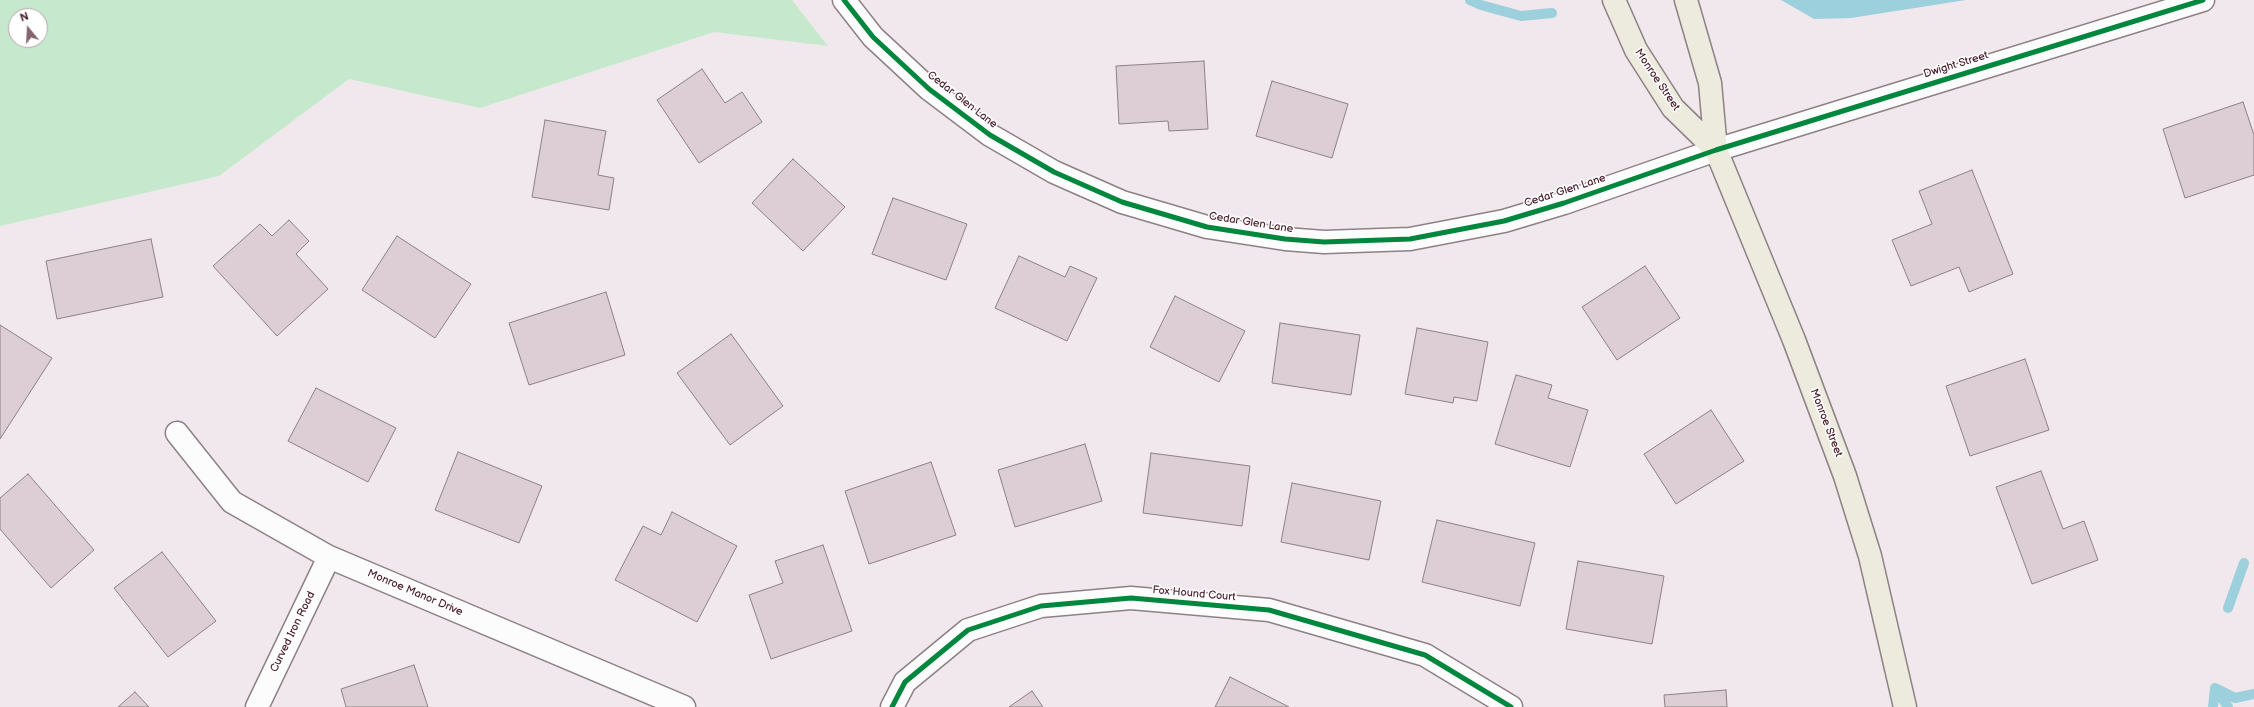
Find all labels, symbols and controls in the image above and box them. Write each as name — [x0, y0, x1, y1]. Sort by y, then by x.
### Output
north arrow — [8, 8, 48, 48]
text: N — [18, 10, 30, 25]
street label: Monroe Street — [1631, 47, 1683, 113]
street label: Dwight Street — [1922, 49, 1990, 81]
street label: Cedar Glen Lane — [924, 69, 1000, 131]
street label: Cedar Glen Lane — [1523, 172, 1607, 210]
street label: Cedar Glen Lane — [1208, 210, 1294, 236]
street label: Monroe Street — [1807, 387, 1845, 459]
street label: Monroe Manor Drive — [365, 567, 465, 619]
street label: Fox Hound Court — [1152, 584, 1236, 604]
street label: Curved Iron Road — [268, 590, 318, 674]

